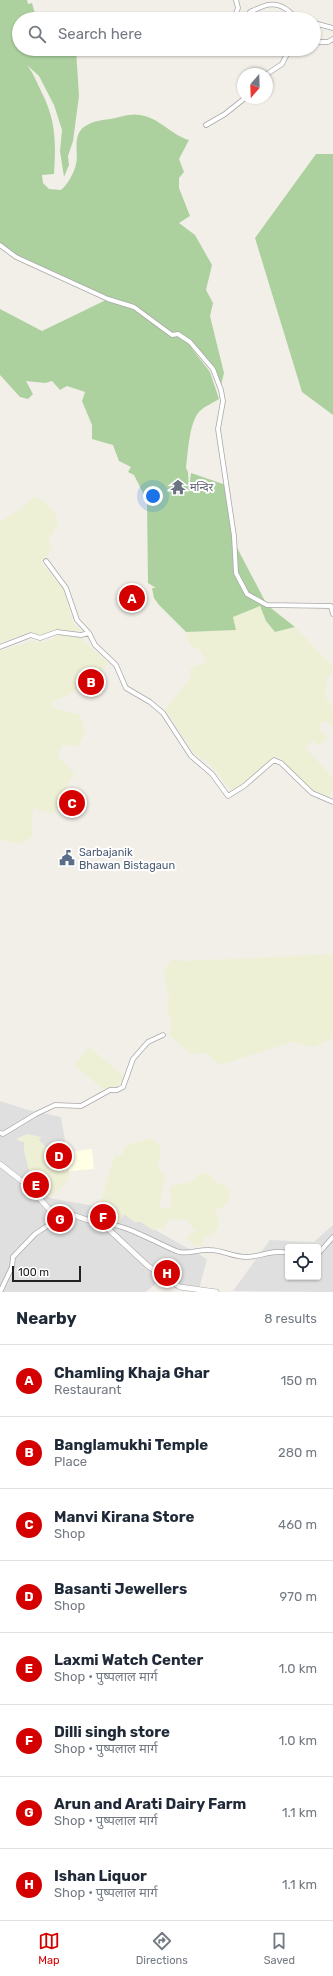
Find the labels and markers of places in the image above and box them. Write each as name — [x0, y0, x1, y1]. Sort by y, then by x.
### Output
temple icon: मन्दिर — [169, 478, 187, 496]
place label: मन्दिर — [190, 481, 214, 494]
pin: A — [119, 583, 145, 613]
pin: B — [78, 667, 104, 697]
pin: C — [59, 788, 85, 818]
place label: Sarbajanik Bhawan Bistagaun — [79, 846, 175, 872]
public building icon: Sarbajanik Bhawan Bistagaun — [58, 849, 76, 867]
pin: D — [46, 1141, 72, 1171]
pin: E — [23, 1170, 49, 1200]
pin: F — [90, 1202, 116, 1232]
pin: G — [47, 1204, 73, 1234]
pin: H — [154, 1258, 180, 1288]

